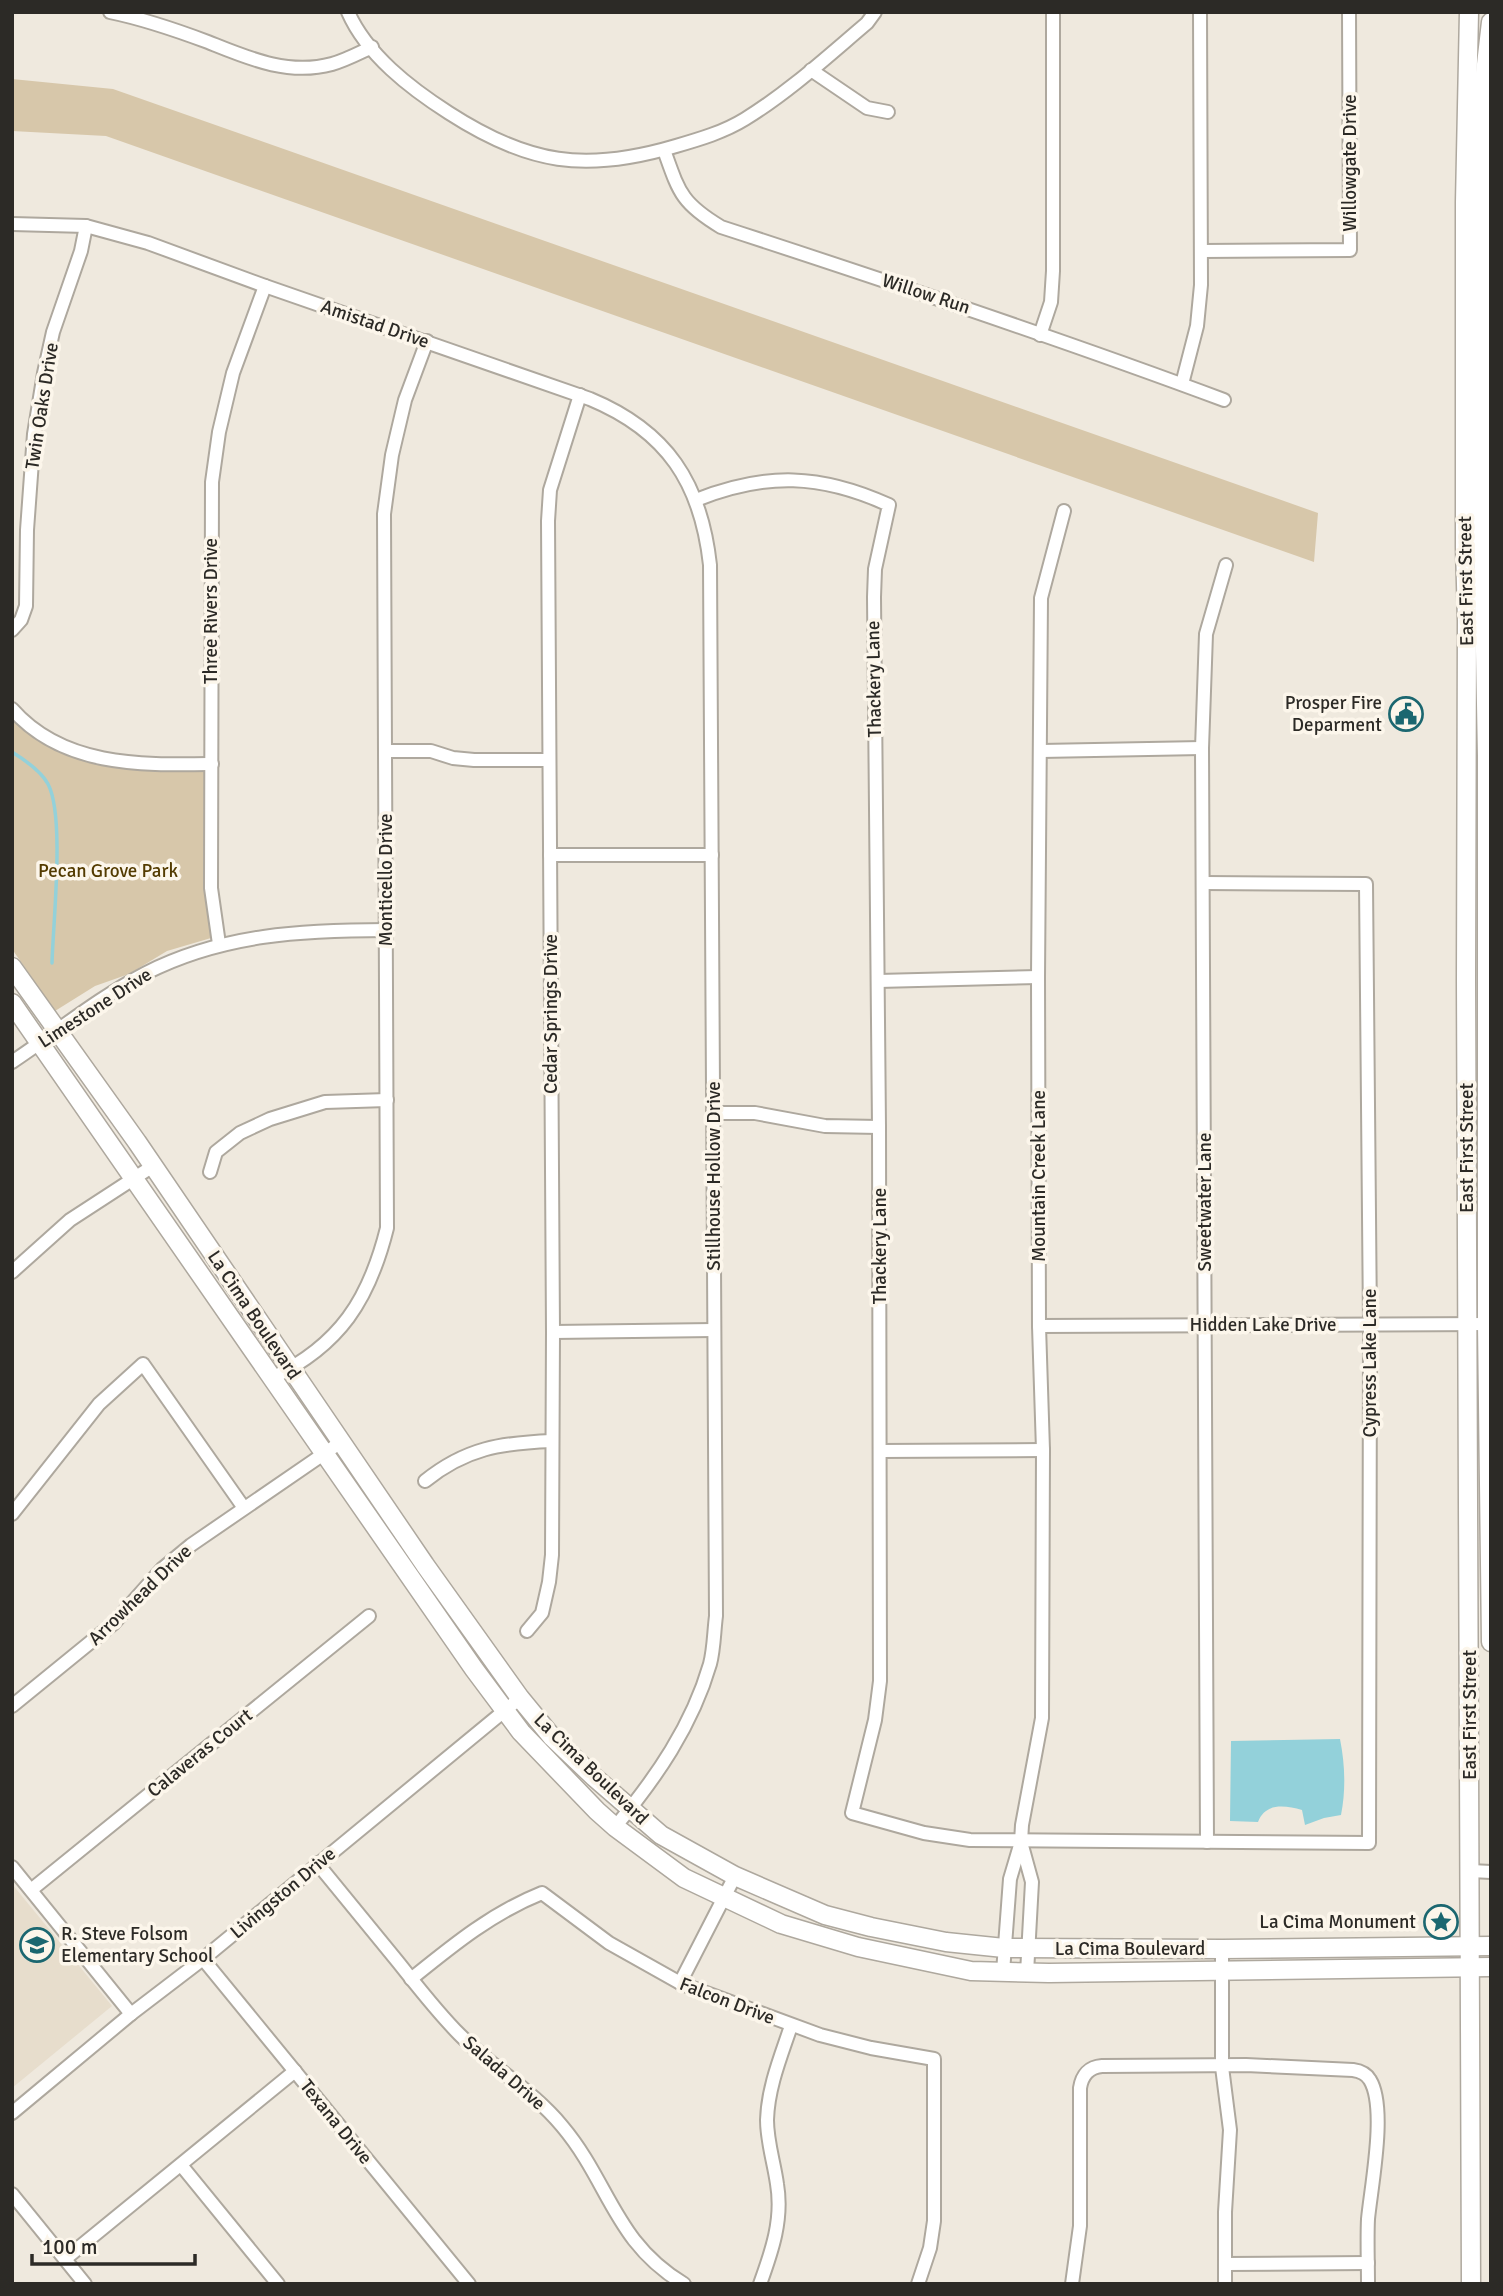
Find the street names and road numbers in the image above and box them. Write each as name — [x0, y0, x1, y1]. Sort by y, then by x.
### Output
street label: Willowgate Drive — [1338, 94, 1362, 232]
street label: Willow Run — [879, 268, 973, 320]
street label: Amistad Drive — [318, 294, 432, 354]
street label: Twin Oaks Drive — [20, 341, 64, 471]
street label: East First Street — [1453, 515, 1479, 646]
street label: Three Rivers Drive — [199, 538, 223, 684]
street label: Thackery Lane — [861, 620, 887, 738]
street label: Monticello Drive — [374, 813, 398, 947]
street label: Cedar Springs Drive — [539, 934, 563, 1094]
street label: Limestone Drive — [34, 962, 156, 1054]
street label: Stillhouse Hollow Drive — [702, 1081, 726, 1271]
street label: East First Street — [1455, 1083, 1479, 1213]
street label: Mountain Creek Lane — [1027, 1090, 1051, 1262]
street label: Sweetwater Lane — [1193, 1133, 1217, 1271]
street label: Thackery Lane — [868, 1188, 892, 1304]
street label: La Cima Boulevard — [202, 1246, 306, 1384]
street label: Cypress Lake Lane — [1358, 1289, 1382, 1437]
street label: Hidden Lake Drive — [1190, 1313, 1336, 1337]
street label: Arrowhead Drive — [83, 1540, 197, 1650]
street label: East First Street — [1458, 1650, 1482, 1780]
street label: Calaveras Court — [143, 1703, 258, 1803]
street label: La Cima Boulevard — [528, 1708, 654, 1830]
street label: Livingston Drive — [225, 1842, 341, 1944]
street label: La Cima Boulevard — [1055, 1937, 1205, 1961]
street label: Falcon Drive — [676, 1972, 778, 2030]
street label: Salada Drive — [458, 2031, 550, 2115]
street label: Texana Drive — [295, 2075, 377, 2169]

